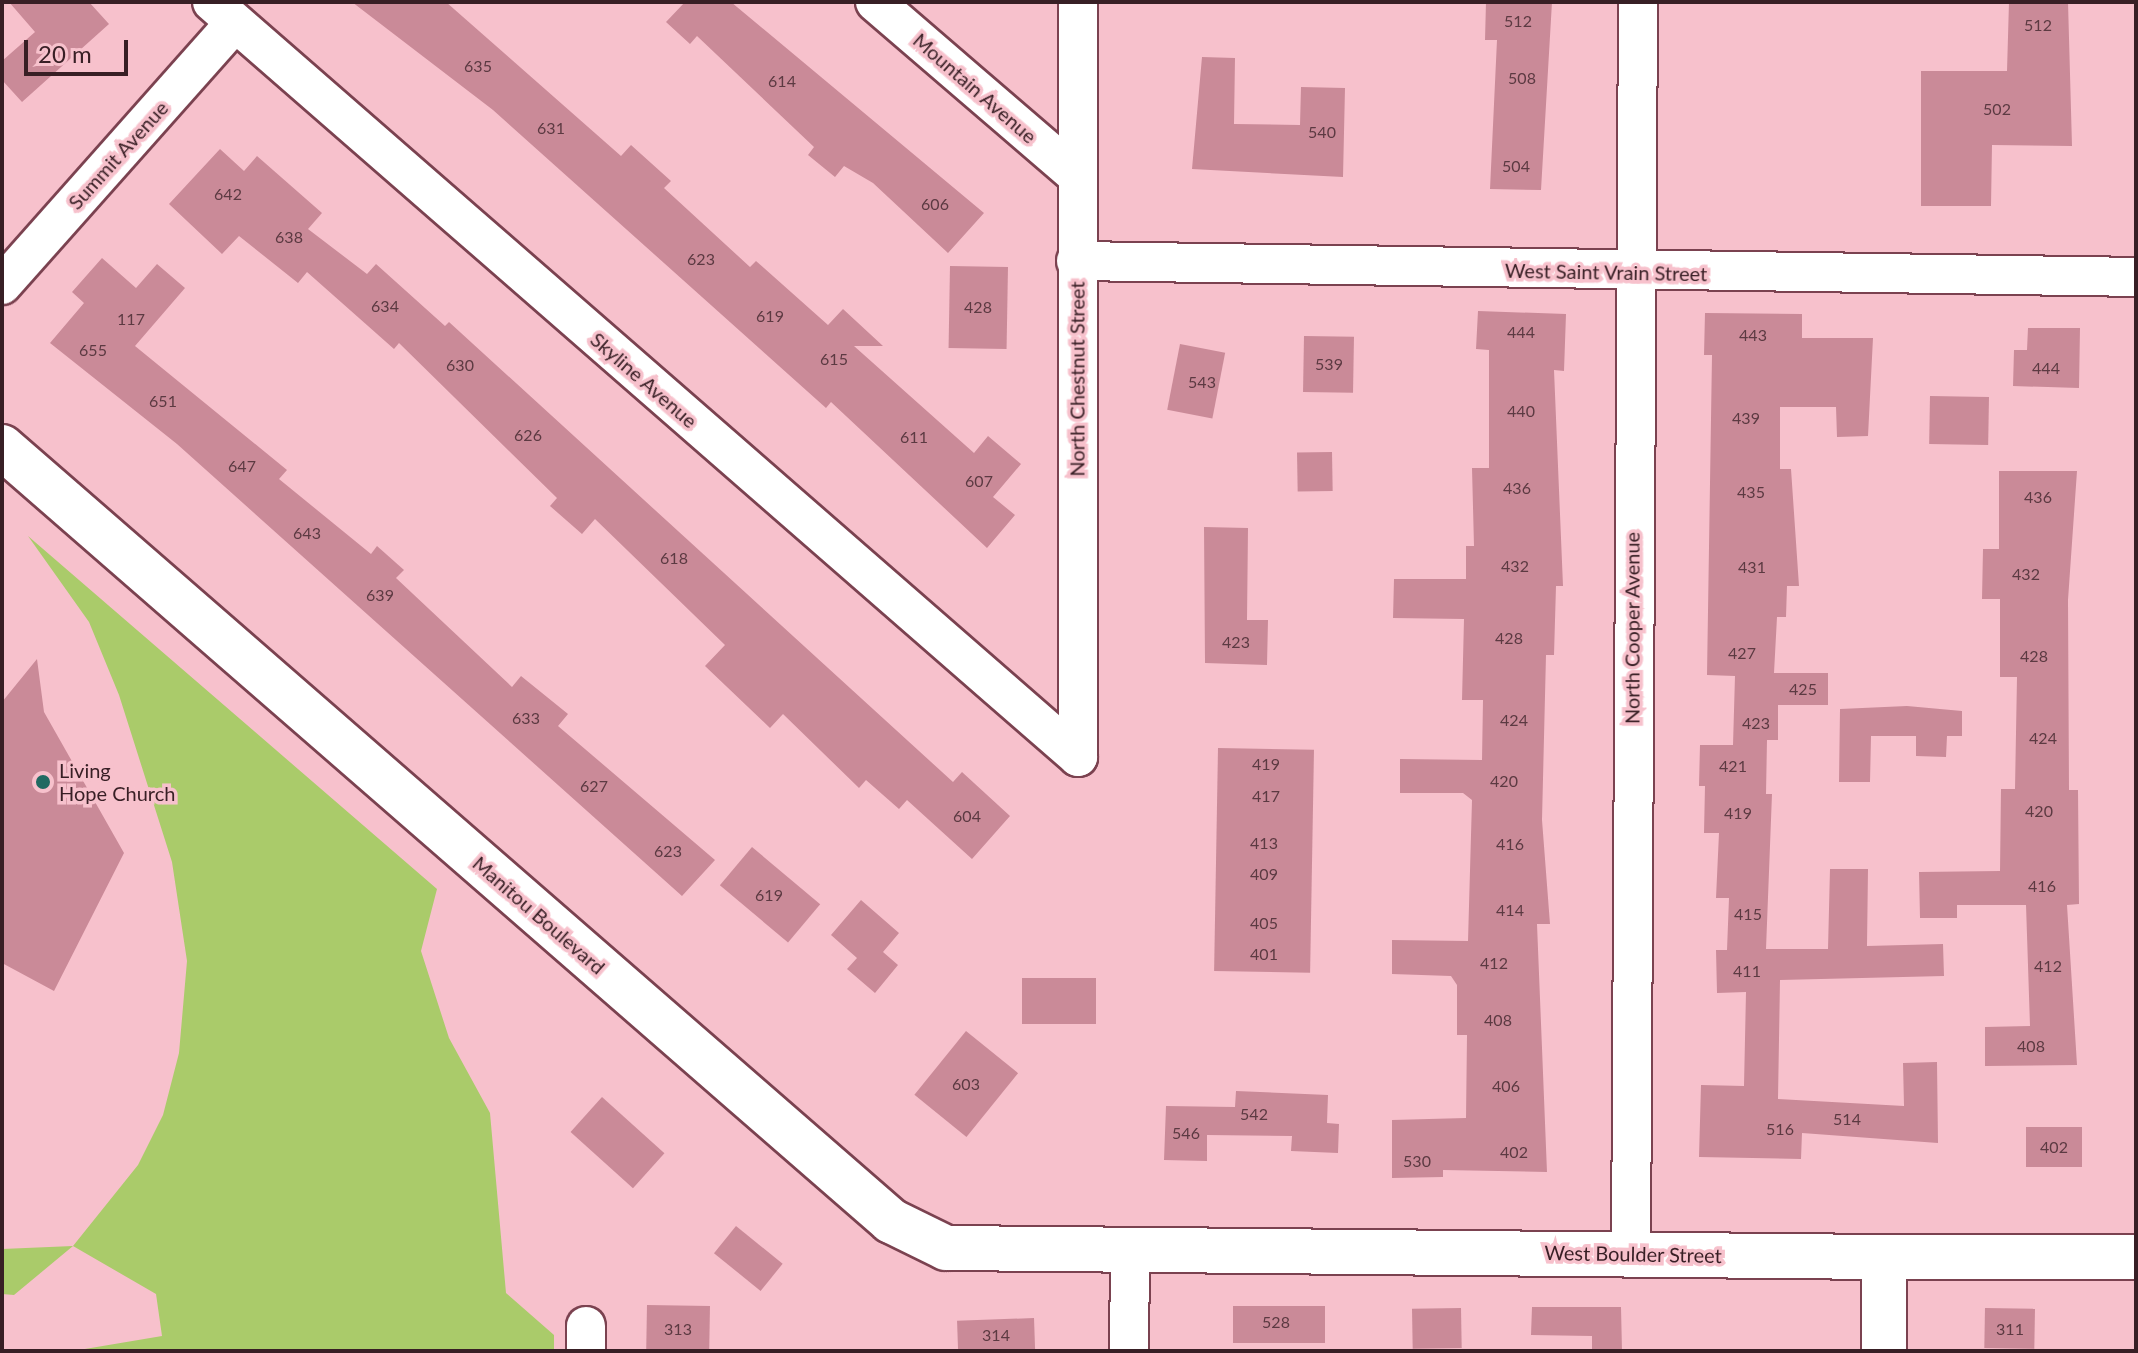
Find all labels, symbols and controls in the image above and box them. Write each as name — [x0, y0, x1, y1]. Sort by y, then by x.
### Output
house number: 512 — [1504, 11, 1532, 31]
house number: 512 — [2024, 15, 2052, 35]
scale bar — [28, 24, 132, 74]
street label: Mountain Avenue — [908, 28, 1042, 148]
text: 20 m — [38, 39, 92, 68]
house number: 635 — [464, 56, 492, 76]
house number: 508 — [1508, 68, 1536, 88]
house number: 614 — [768, 71, 796, 91]
street label: Summit Avenue — [63, 96, 173, 214]
house number: 502 — [1983, 99, 2011, 119]
house number: 631 — [537, 118, 565, 138]
house number: 540 — [1308, 122, 1336, 142]
house number: 504 — [1502, 156, 1530, 176]
house number: 642 — [214, 184, 242, 204]
house number: 606 — [921, 194, 949, 214]
house number: 638 — [275, 227, 303, 247]
house number: 623 — [687, 249, 715, 269]
street label: West Saint Vrain Street — [1504, 258, 1708, 286]
street label: North Chestnut Street — [1065, 281, 1089, 477]
house number: 634 — [371, 296, 399, 316]
house number: 428 — [964, 297, 992, 317]
house number: 619 — [756, 306, 784, 326]
house number: 117 — [117, 309, 145, 329]
house number: 444 — [1507, 322, 1535, 342]
house number: 443 — [1739, 325, 1767, 345]
street label: Skyline Avenue — [586, 327, 702, 433]
house number: 655 — [79, 340, 107, 360]
house number: 615 — [820, 349, 848, 369]
house number: 539 — [1315, 354, 1343, 374]
house number: 630 — [446, 355, 474, 375]
house number: 444 — [2032, 358, 2060, 378]
house number: 543 — [1188, 372, 1216, 392]
house number: 651 — [149, 391, 177, 411]
house number: 440 — [1507, 401, 1535, 421]
house number: 439 — [1732, 408, 1760, 428]
house number: 626 — [514, 425, 542, 445]
house number: 611 — [900, 427, 928, 447]
house number: 647 — [228, 456, 256, 476]
house number: 607 — [965, 471, 993, 491]
house number: 436 — [1503, 478, 1531, 498]
house number: 435 — [1737, 482, 1765, 502]
house number: 436 — [2024, 487, 2052, 507]
house number: 643 — [293, 523, 321, 543]
street label: North Cooper Avenue — [1620, 531, 1644, 725]
house number: 618 — [660, 548, 688, 568]
house number: 432 — [1501, 556, 1529, 576]
house number: 431 — [1738, 557, 1766, 577]
house number: 432 — [2012, 564, 2040, 584]
house number: 639 — [366, 585, 394, 605]
house number: 428 — [1495, 628, 1523, 648]
house number: 423 — [1222, 632, 1250, 652]
house number: 427 — [1728, 643, 1756, 663]
house number: 428 — [2020, 646, 2048, 666]
house number: 425 — [1789, 679, 1817, 699]
house number: 633 — [512, 708, 540, 728]
house number: 424 — [1500, 710, 1528, 730]
house number: 423 — [1742, 713, 1770, 733]
house number: 424 — [2029, 728, 2057, 748]
house number: 419 — [1252, 754, 1280, 774]
house number: 421 — [1719, 756, 1747, 776]
place label: Living Hope Church — [59, 758, 175, 805]
house number: 420 — [1490, 771, 1518, 791]
marker: Living Hope Church — [34, 773, 52, 791]
house number: 627 — [580, 776, 608, 796]
house number: 417 — [1252, 786, 1280, 806]
house number: 420 — [2025, 801, 2053, 821]
house number: 419 — [1724, 803, 1752, 823]
house number: 604 — [953, 806, 981, 826]
house number: 413 — [1250, 833, 1278, 853]
house number: 416 — [1496, 834, 1524, 854]
house number: 623 — [654, 841, 682, 861]
street label: Manitou Boulevard — [468, 851, 610, 979]
house number: 409 — [1250, 864, 1278, 884]
house number: 416 — [2028, 876, 2056, 896]
house number: 619 — [755, 885, 783, 905]
house number: 414 — [1496, 900, 1524, 920]
house number: 415 — [1734, 904, 1762, 924]
house number: 405 — [1250, 913, 1278, 933]
house number: 401 — [1250, 944, 1278, 964]
house number: 412 — [1480, 953, 1508, 973]
house number: 412 — [2034, 956, 2062, 976]
house number: 411 — [1733, 961, 1761, 981]
house number: 408 — [1484, 1010, 1512, 1030]
house number: 408 — [2017, 1036, 2045, 1056]
house number: 603 — [952, 1074, 980, 1094]
house number: 406 — [1492, 1076, 1520, 1096]
house number: 542 — [1240, 1104, 1268, 1124]
house number: 514 — [1833, 1109, 1861, 1129]
house number: 516 — [1766, 1119, 1794, 1139]
house number: 546 — [1172, 1123, 1200, 1143]
house number: 402 — [2040, 1137, 2068, 1157]
house number: 402 — [1500, 1142, 1528, 1162]
house number: 530 — [1403, 1151, 1431, 1171]
street label: West Boulder Street — [1544, 1240, 1722, 1268]
house number: 528 — [1262, 1312, 1290, 1332]
house number: 313 — [664, 1319, 692, 1339]
house number: 311 — [1996, 1319, 2024, 1339]
house number: 314 — [982, 1325, 1010, 1345]

